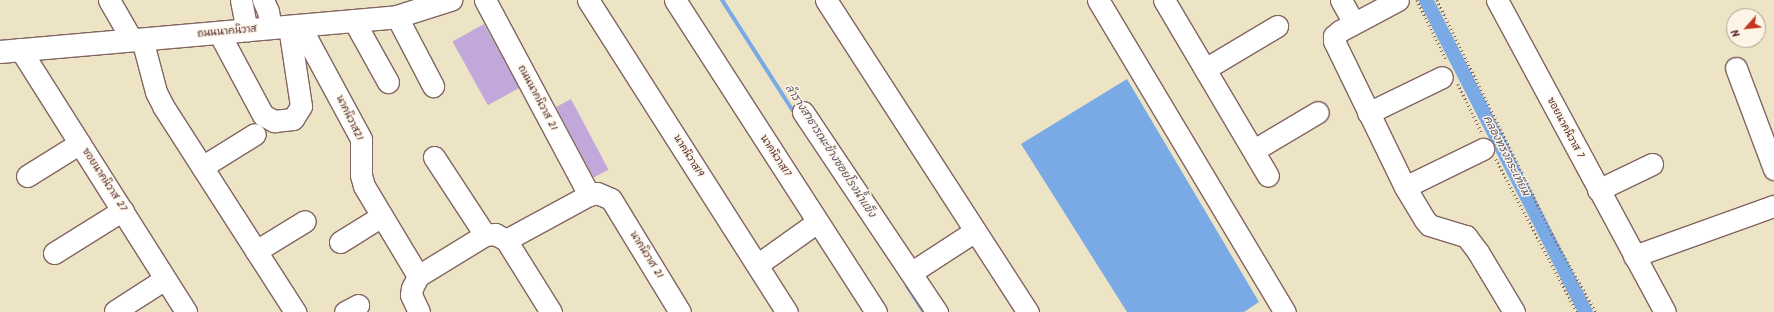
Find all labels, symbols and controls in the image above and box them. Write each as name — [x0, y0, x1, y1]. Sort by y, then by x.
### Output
north arrow — [1726, 8, 1766, 48]
street label: ถนนนาคนิวาส — [197, 23, 257, 41]
text: N — [1727, 26, 1746, 40]
street label: ถนนนาคนิวาส 21 — [515, 63, 559, 133]
water label: ลำรางสาธารณะข้างซอยโรงน้ำแข็ง — [782, 82, 878, 220]
street label: นาคนิวาส21 — [333, 93, 365, 143]
street label: ซอยนาคนิวาส 7 — [1544, 96, 1586, 160]
water label: คลองทรงกระเทียม — [1480, 114, 1532, 198]
street label: นาคนิวาส19 — [670, 133, 706, 179]
street label: นาคนิวาส17 — [757, 133, 793, 179]
street label: ซอยนาคนิวาส 27 — [79, 146, 129, 214]
street label: นาคนิวาศ 21 — [627, 229, 665, 281]

